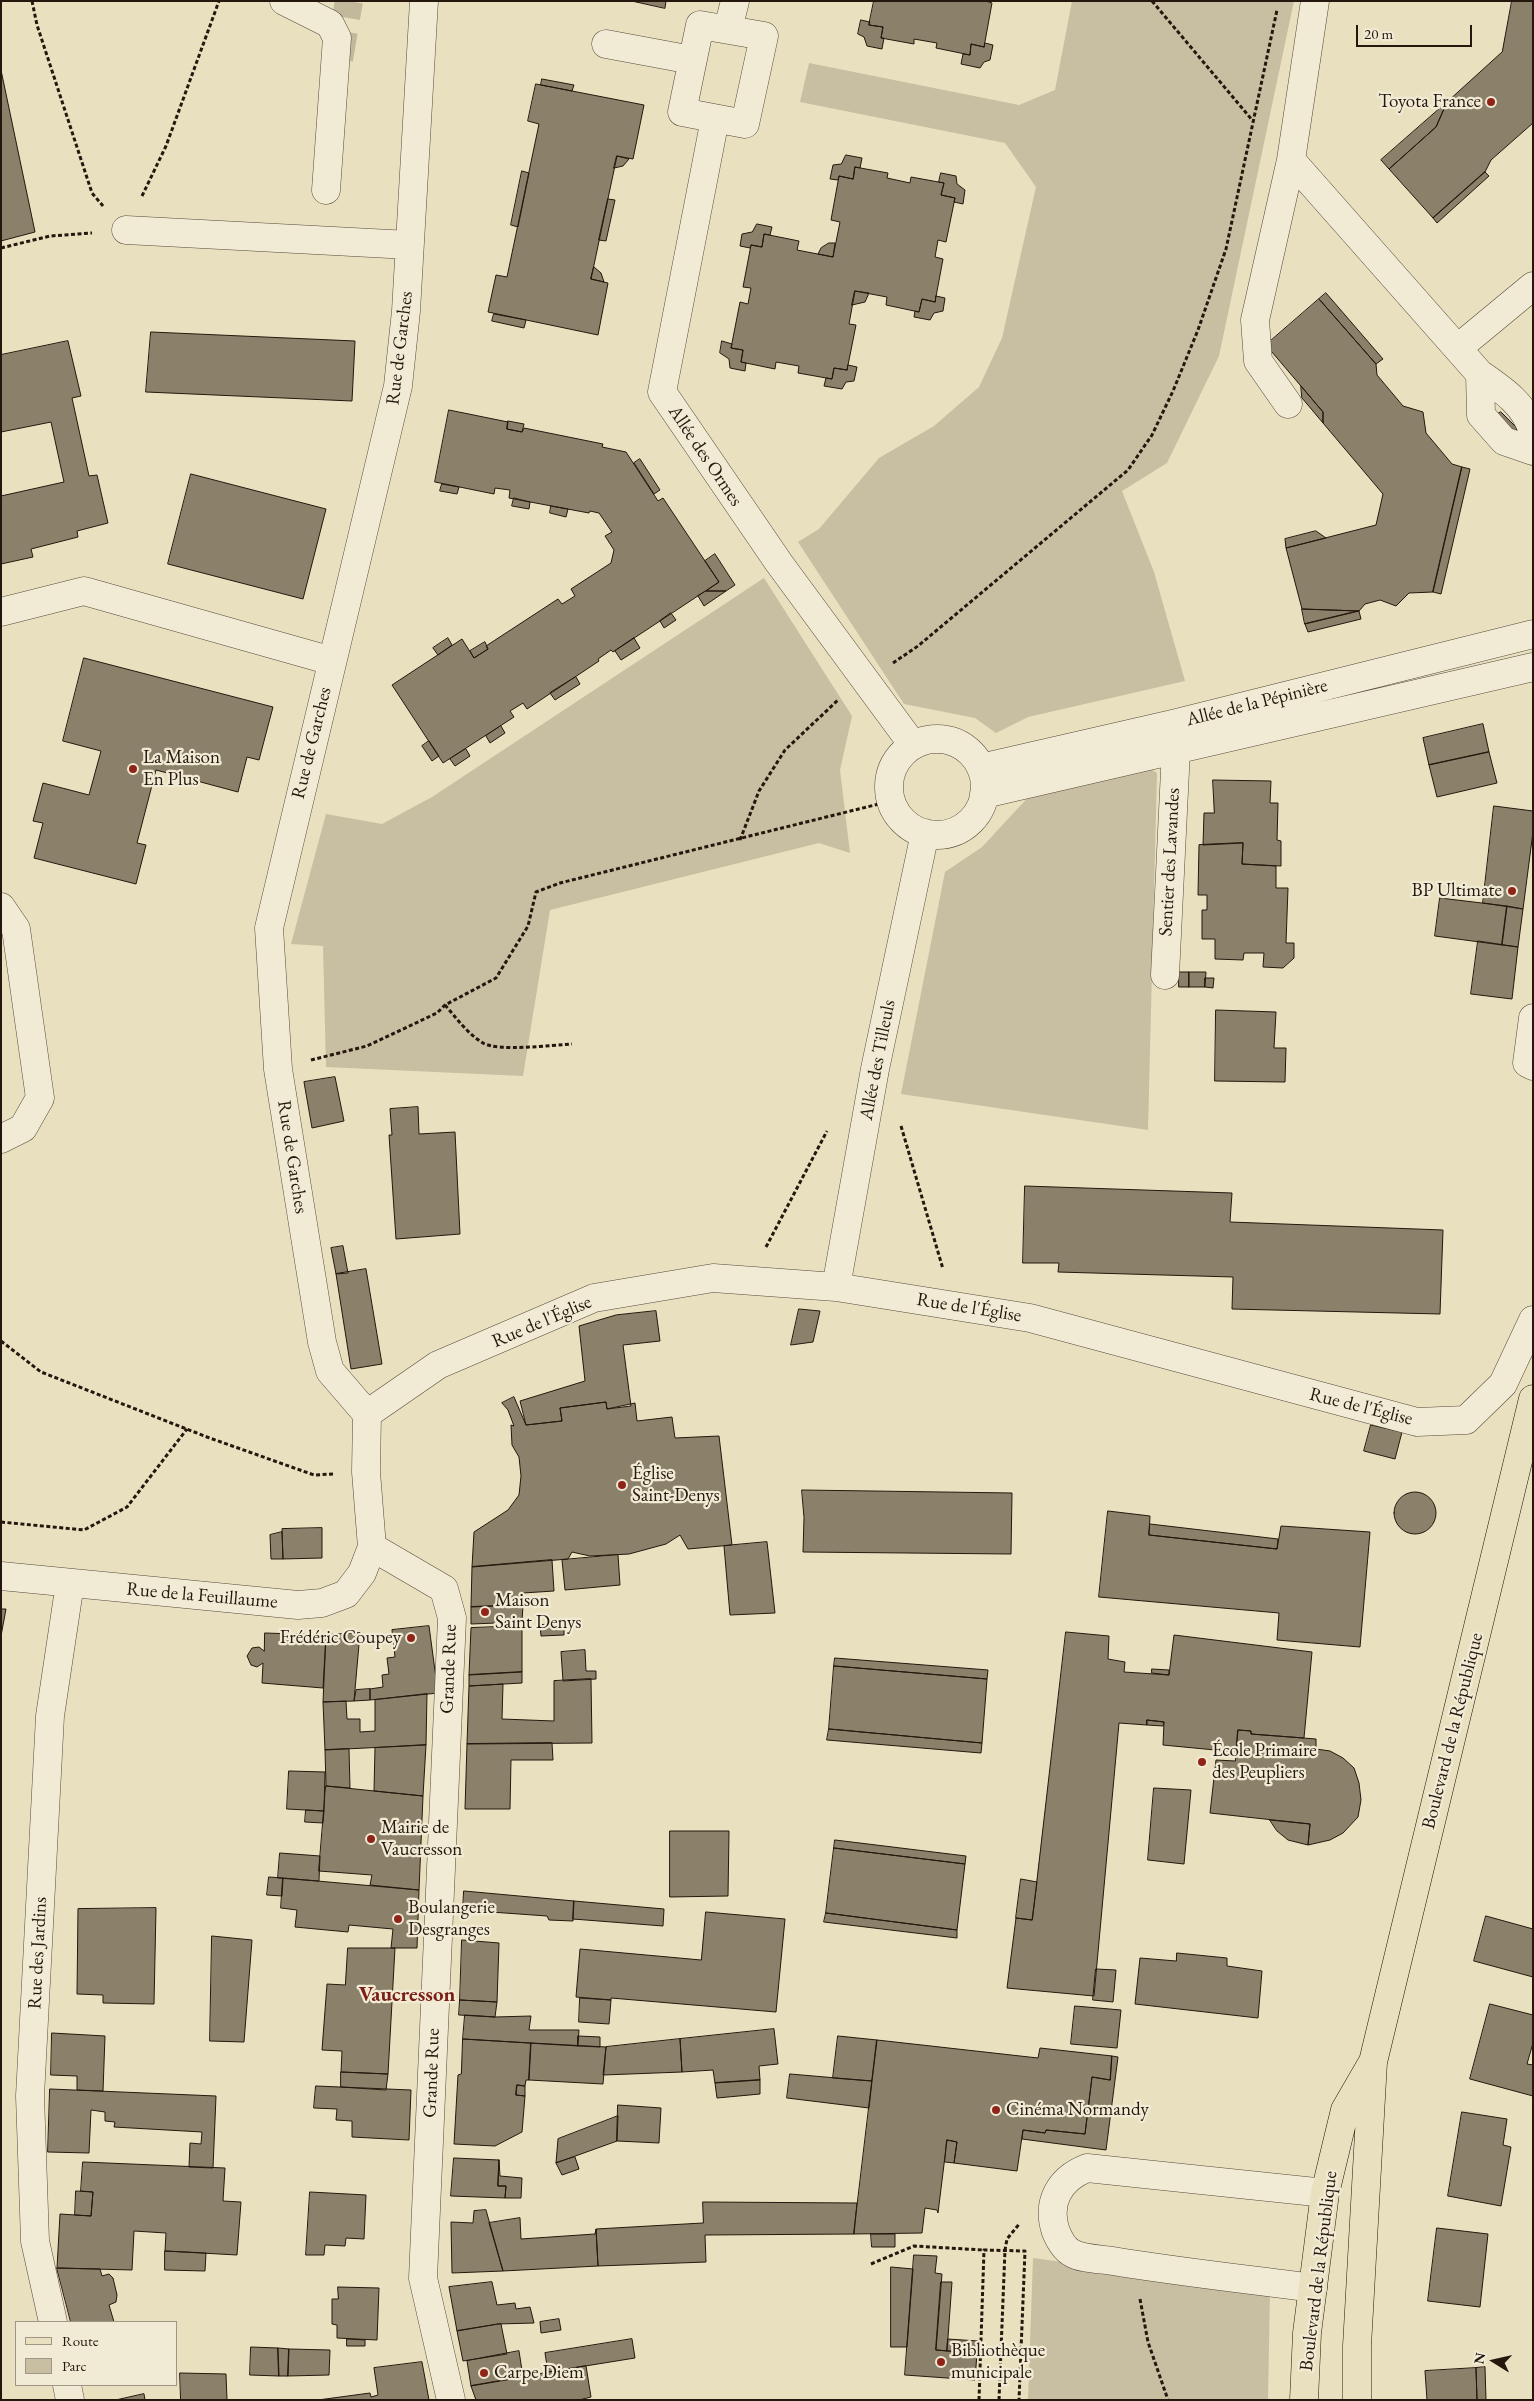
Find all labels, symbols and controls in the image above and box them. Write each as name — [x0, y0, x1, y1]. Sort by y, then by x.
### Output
scale bar — [1359, 15, 1475, 47]
text: 20 m — [1364, 24, 1393, 43]
place label: Toyota France — [1378, 91, 1481, 113]
marker: Toyota France — [1485, 96, 1497, 108]
street label: Rue de Garches — [382, 290, 418, 406]
street label: Allée des Ormes — [663, 401, 747, 511]
street label: Allée de la Pépinière — [1184, 674, 1330, 732]
street label: Rue de Garches — [287, 685, 337, 801]
place label: La Maison En Plus — [143, 747, 220, 791]
marker: La Maison En Plus — [127, 763, 139, 775]
street label: Sentier des Lavandes — [1155, 787, 1185, 937]
place label: BP Ultimate — [1412, 880, 1502, 902]
marker: BP Ultimate — [1506, 885, 1518, 897]
street label: Allée des Tilleuls — [855, 998, 901, 1122]
street label: Rue de Garches — [272, 1099, 312, 1215]
street label: Rue de l'Église — [915, 1288, 1023, 1328]
street label: Rue de l'Église — [489, 1291, 595, 1353]
street label: Rue de l'Église — [1307, 1383, 1415, 1431]
place label: Église Saint-Denys — [632, 1463, 720, 1507]
marker: Église Saint-Denys — [616, 1479, 628, 1491]
street label: Rue de la Feuillaume — [125, 1578, 279, 1614]
place label: Maison Saint Denys — [495, 1590, 581, 1634]
marker: Maison Saint Denys — [479, 1606, 491, 1618]
street label: Grande Rue — [436, 1624, 462, 1714]
place label: Frédéric Coupey — [280, 1627, 401, 1649]
street label: Boulevard de la République — [1418, 1630, 1488, 1832]
marker: Frédéric Coupey — [405, 1632, 417, 1644]
place label: École Primaire des Peupliers — [1212, 1740, 1317, 1784]
marker: École Primaire des Peupliers — [1196, 1756, 1208, 1768]
place label: Mairie de Vaucresson — [381, 1817, 462, 1861]
marker: Mairie de Vaucresson — [365, 1833, 377, 1845]
street label: Rue des Jardins — [24, 1896, 52, 2010]
place label: Boulangerie Desgranges — [408, 1897, 495, 1941]
marker: Boulangerie Desgranges — [392, 1913, 404, 1925]
district label: Vaucresson — [359, 1982, 455, 2008]
street label: Grande Rue — [419, 2028, 445, 2118]
place label: Cinéma Normandy — [1006, 2099, 1149, 2121]
marker: Cinéma Normandy — [990, 2104, 1002, 2116]
street label: Boulevard de la République — [1295, 2170, 1343, 2372]
legend — [15, 2321, 178, 2386]
text: Route — [62, 2331, 99, 2350]
north arrow — [1469, 2336, 1519, 2386]
place label: Bibliothèque municipale — [951, 2340, 1045, 2384]
text: N — [1469, 2351, 1489, 2366]
text: Parc — [62, 2356, 87, 2375]
marker: Bibliothèque municipale — [935, 2356, 947, 2368]
place label: Carpe Diem — [494, 2362, 584, 2384]
marker: Carpe Diem — [478, 2367, 490, 2379]

